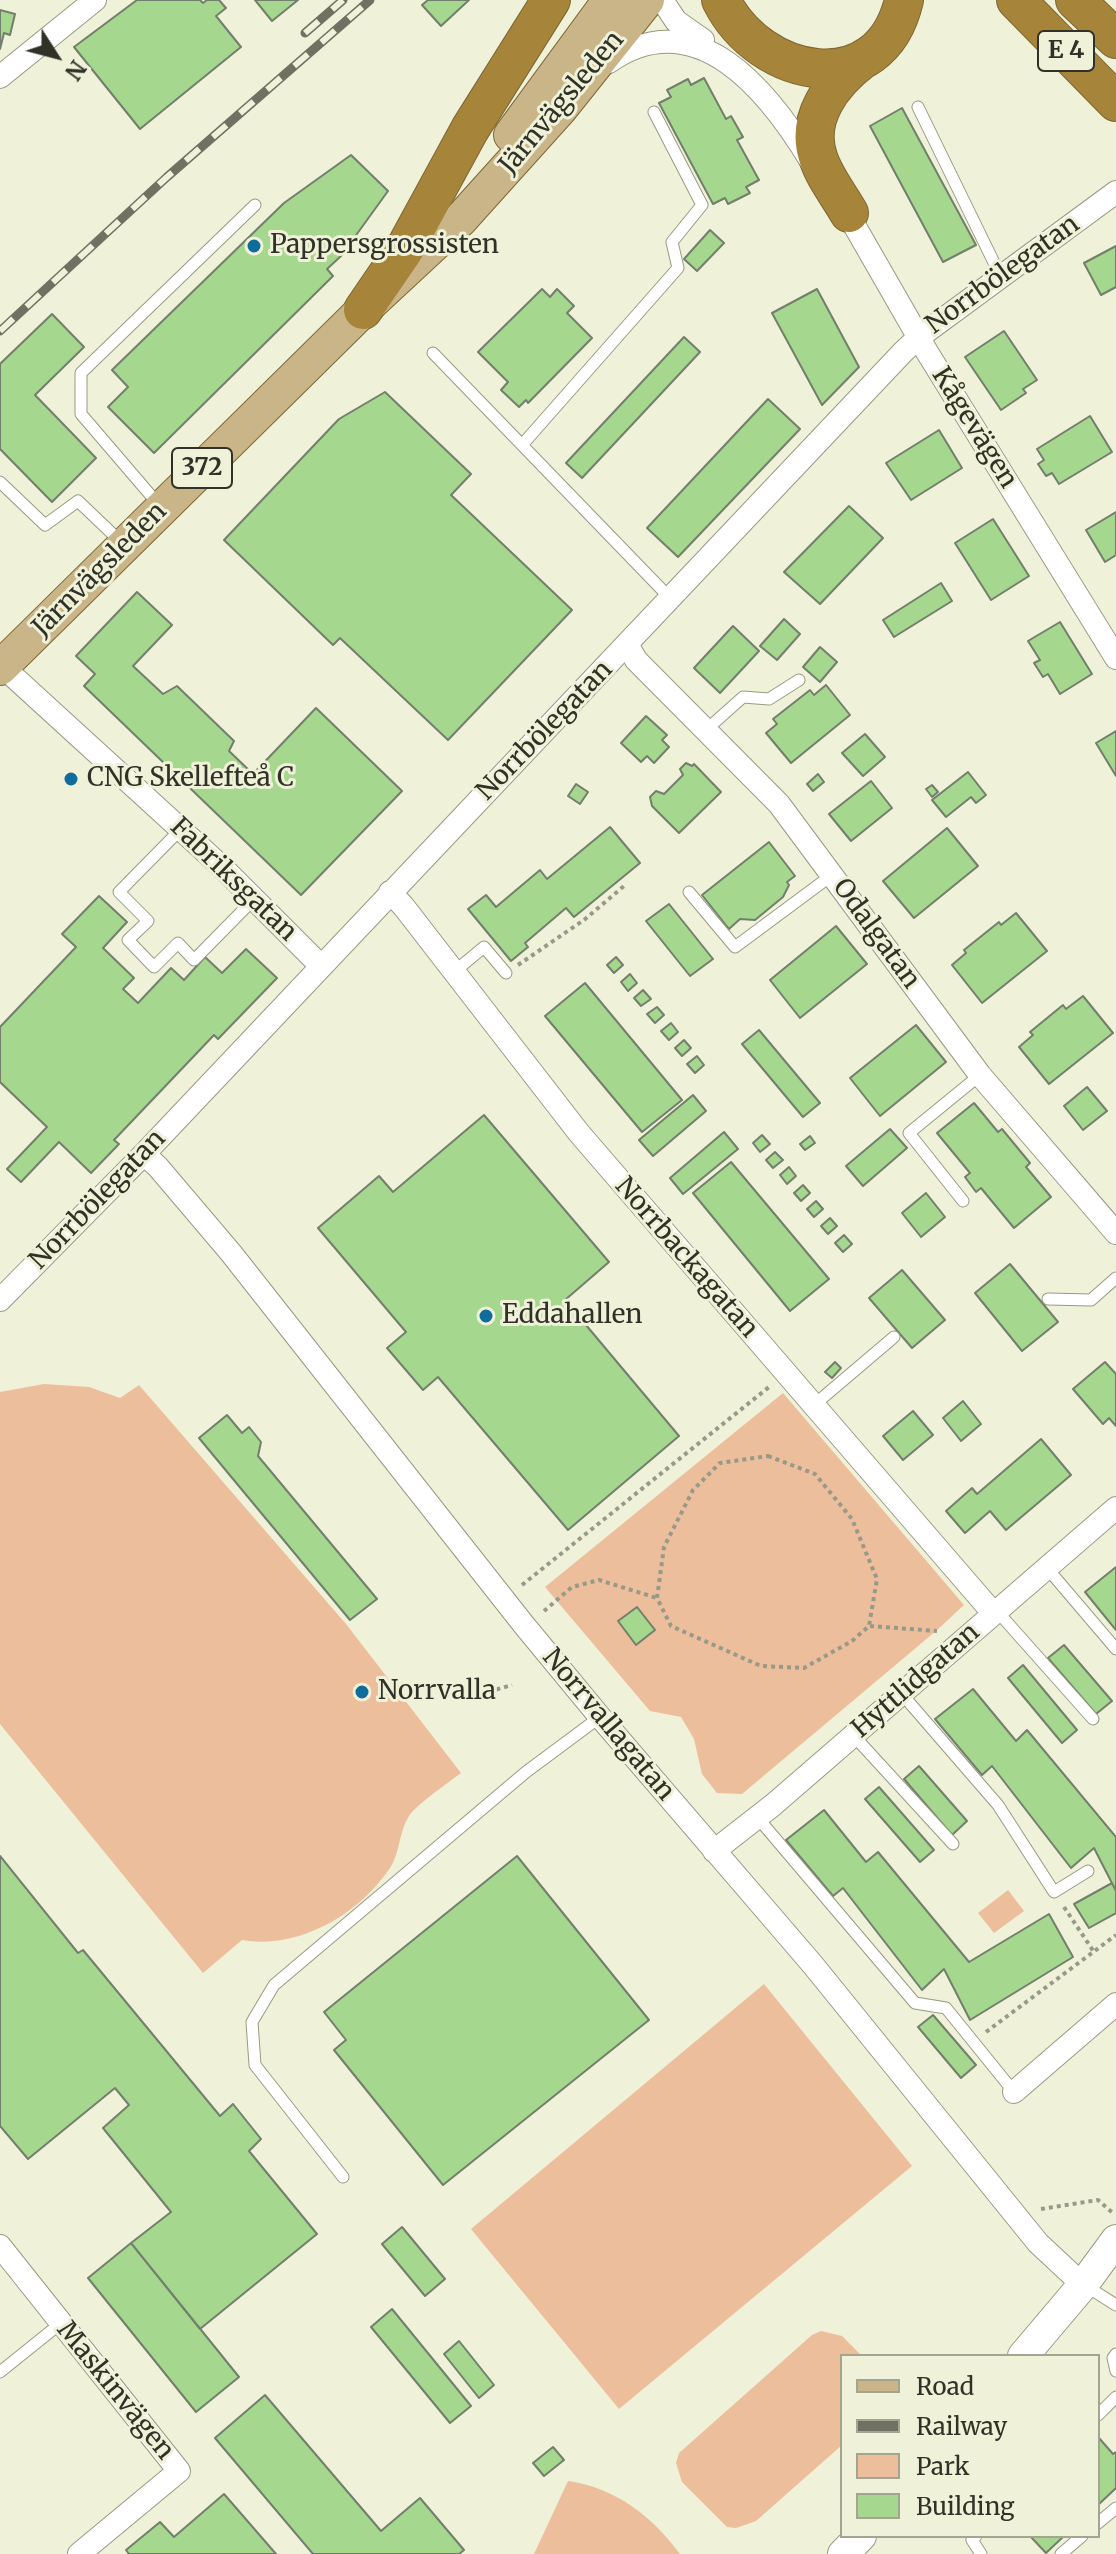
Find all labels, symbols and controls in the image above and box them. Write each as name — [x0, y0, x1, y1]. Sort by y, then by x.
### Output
north arrow — [16, 16, 96, 96]
street label: Järnvägsleden — [493, 25, 631, 181]
road number: E 4 — [1038, 31, 1094, 71]
text: N — [59, 55, 92, 85]
street label: Norrbölegatan — [920, 209, 1086, 341]
place label: Pappersgrossisten — [270, 230, 499, 262]
marker: Pappersgrossisten — [245, 237, 263, 255]
street label: Kågevägen — [925, 362, 1023, 494]
road number: 372 — [172, 448, 232, 488]
street label: Järnvägsleden — [26, 496, 174, 644]
street label: Norrbölegatan — [471, 655, 619, 807]
place label: CNG Skellefteå C — [87, 763, 294, 795]
marker: CNG Skellefteå C — [62, 770, 80, 788]
street label: Fabriksgatan — [163, 812, 303, 948]
street label: Odalgatan — [826, 873, 926, 995]
street label: Norrbölegatan — [24, 1124, 172, 1276]
street label: Norrbackagatan — [608, 1172, 764, 1344]
place label: Eddahallen — [502, 1300, 642, 1332]
marker: Eddahallen — [477, 1307, 495, 1325]
street label: Hyttlidgatan — [846, 1617, 986, 1745]
street label: Norrvallagatan — [535, 1643, 681, 1807]
place label: Norrvalla — [378, 1676, 496, 1708]
marker: Norrvalla — [353, 1683, 371, 1701]
street label: Maskinvägen — [50, 2316, 180, 2466]
legend — [840, 2354, 1100, 2538]
text: Road — [916, 2371, 974, 2402]
text: Railway — [916, 2411, 1007, 2442]
text: Park — [916, 2451, 969, 2482]
text: Building — [916, 2491, 1015, 2522]

